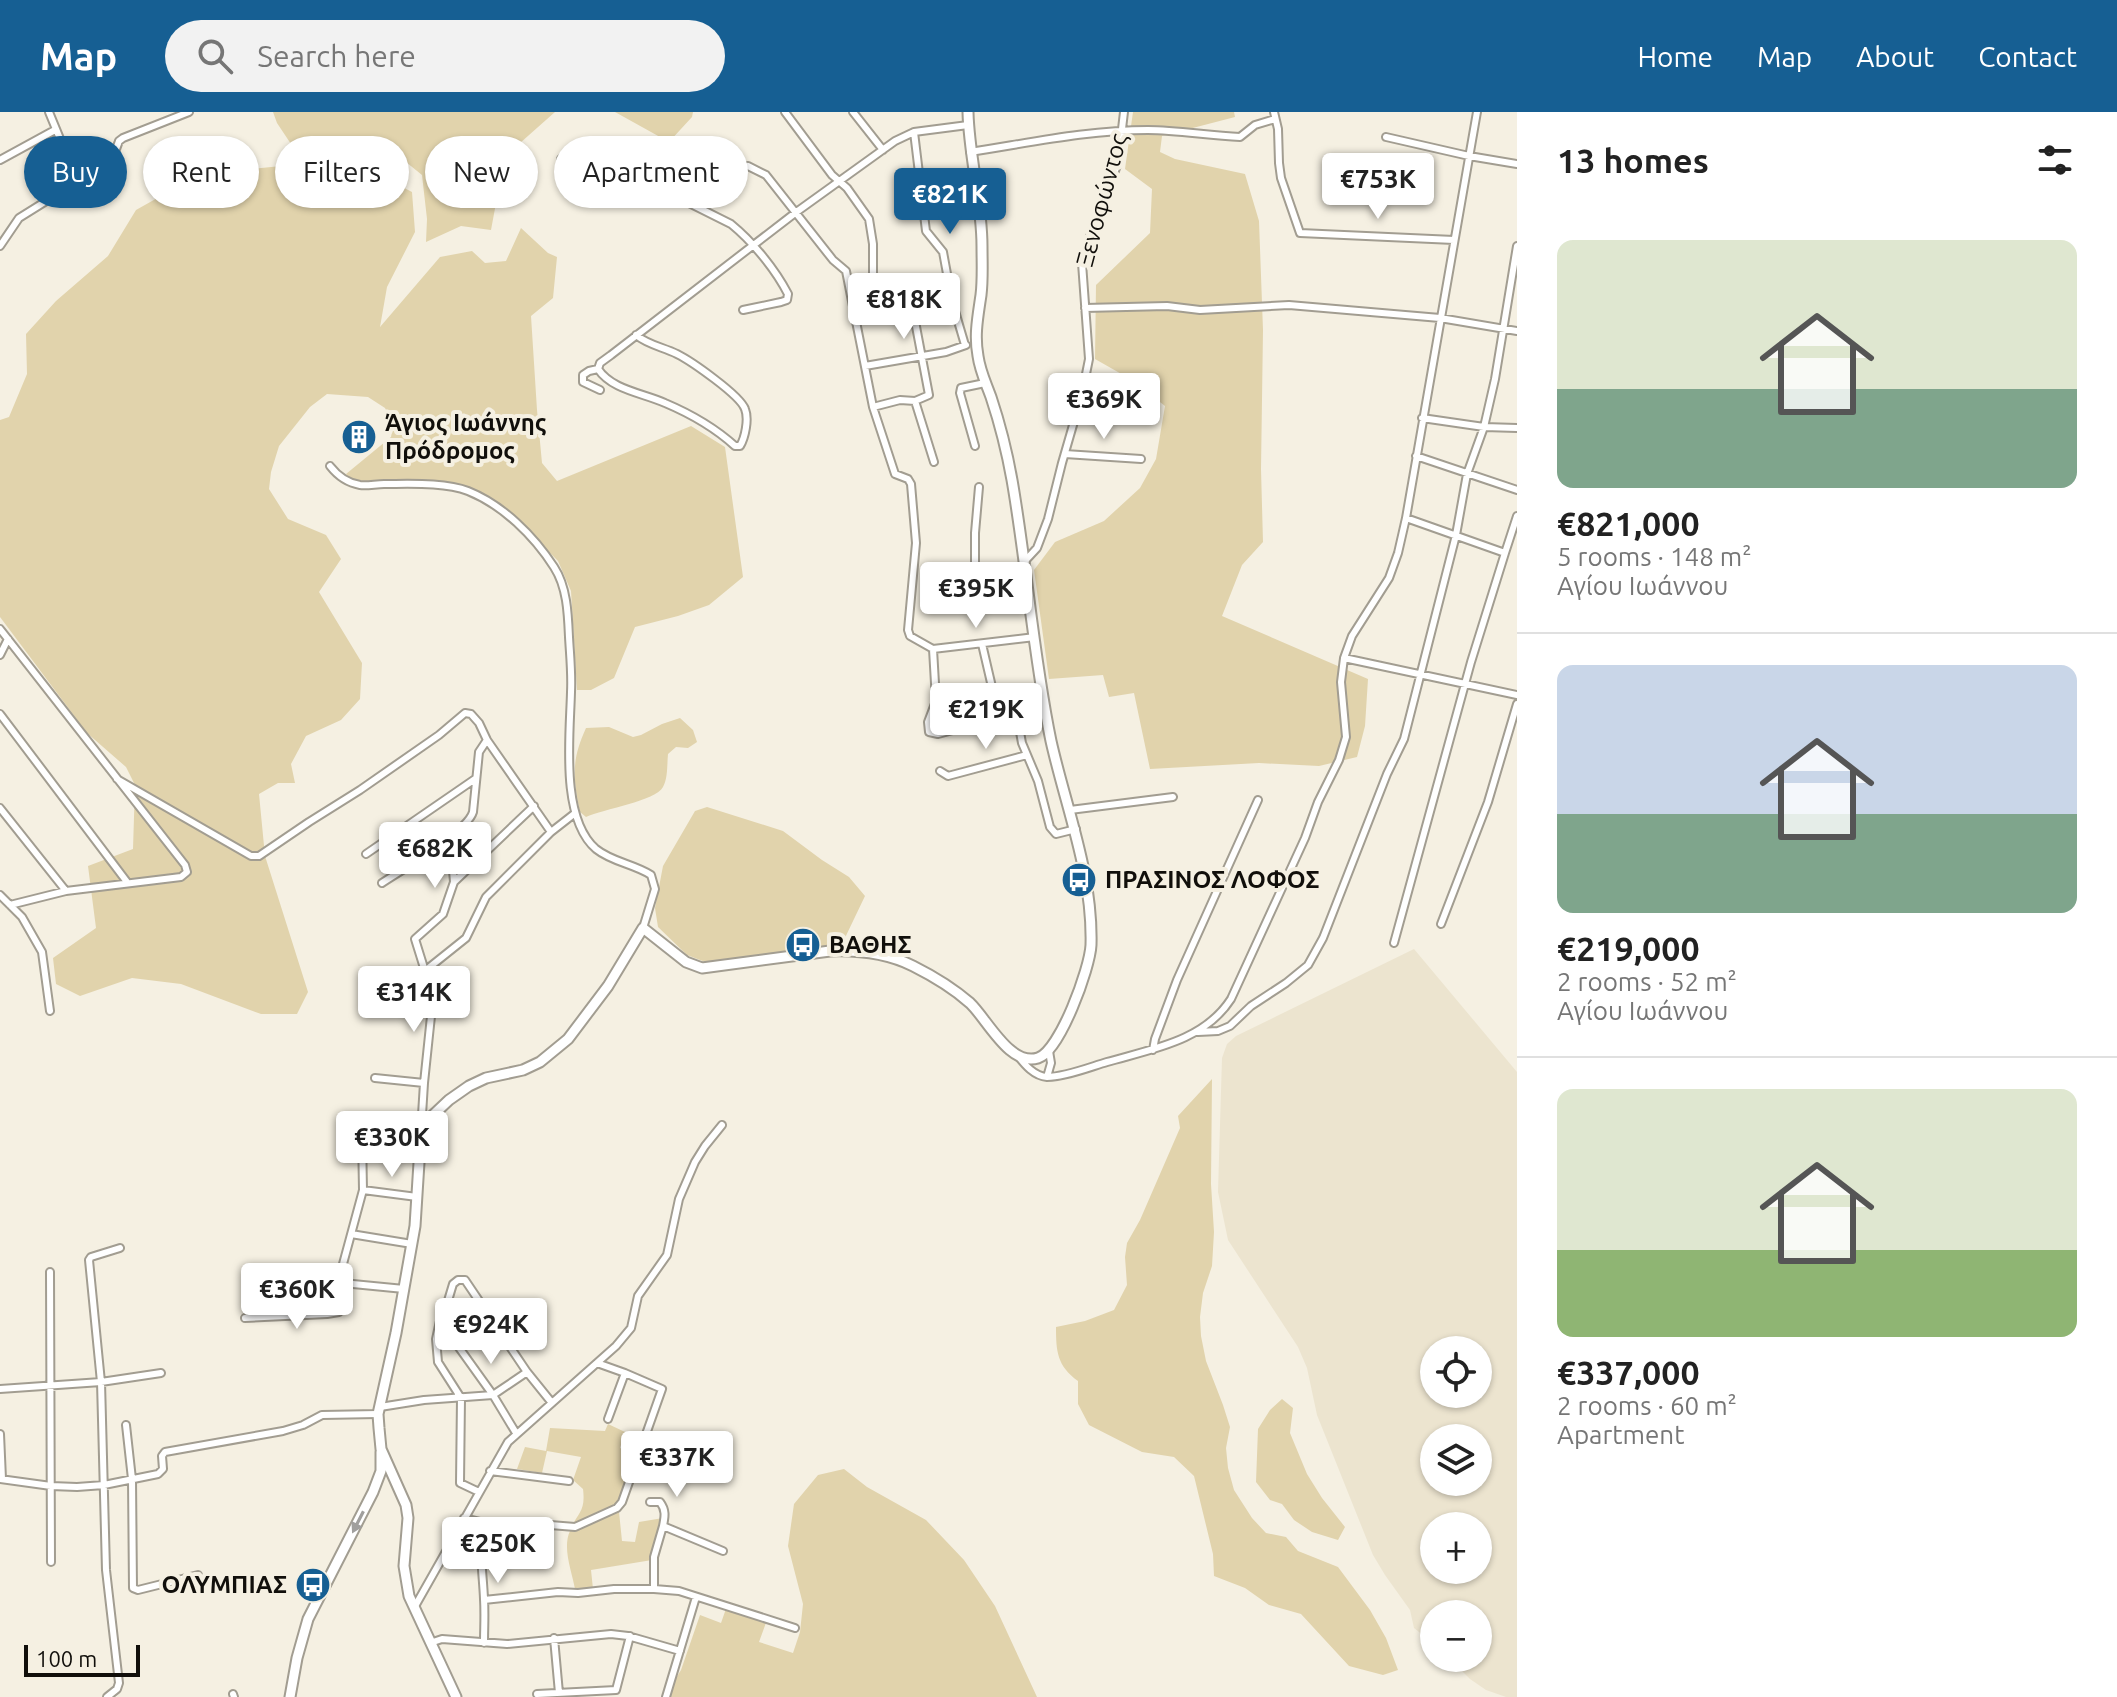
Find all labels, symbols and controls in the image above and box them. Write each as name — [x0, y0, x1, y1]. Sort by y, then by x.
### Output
search box — [165, 20, 725, 92]
icon: search — [193, 34, 237, 78]
text: Map — [40, 35, 117, 77]
text: Search here — [257, 39, 416, 73]
text: Home — [1638, 41, 1713, 72]
text: Map — [1757, 41, 1812, 72]
text: About — [1856, 41, 1934, 72]
text: Contact — [1978, 41, 2077, 72]
street label: Ξενοφώντος — [1071, 130, 1132, 269]
chip: Buy — [24, 136, 127, 208]
chip: Rent — [143, 136, 259, 208]
chip: Filters — [275, 136, 409, 208]
chip: New — [425, 136, 538, 208]
chip: Apartment — [554, 136, 748, 208]
icon: filters — [2033, 138, 2077, 182]
text: 13 homes — [1557, 141, 1709, 179]
pin: €753K — [1322, 153, 1434, 221]
text: €753K — [1340, 164, 1416, 193]
pin: €821K — [894, 168, 1006, 236]
text: €821K — [912, 179, 988, 208]
pin: €818K — [848, 273, 960, 341]
text: €818K — [866, 284, 942, 313]
icon: home — [1745, 292, 1889, 436]
pin: €369K — [1048, 373, 1160, 441]
text: €369K — [1066, 384, 1142, 413]
place label: Άγιος Ιωάννης Πρόδρομος — [385, 409, 547, 464]
building icon: Άγιος Ιωάννης Πρόδρομος — [340, 418, 378, 456]
text: €821,000 — [1557, 504, 1700, 542]
text: 5 rooms · 148 m² — [1557, 542, 1752, 571]
pin: €395K — [920, 562, 1032, 630]
text: Αγίου Ιωάννου — [1557, 571, 1728, 600]
text: €395K — [938, 573, 1014, 602]
pin: €219K — [930, 683, 1042, 751]
text: €219K — [948, 694, 1024, 723]
icon: home — [1745, 717, 1889, 861]
pin: €682K — [379, 822, 491, 890]
text: €682K — [397, 833, 473, 862]
bus stop icon: ΠΡΑΣΙΝΟΣ ΛΟΦΟΣ — [1060, 861, 1098, 899]
place label: ΠΡΑΣΙΝΟΣ ΛΟΦΟΣ — [1105, 866, 1320, 893]
bus stop icon: ΒΑΘΗΣ — [784, 926, 822, 964]
text: €219,000 — [1557, 929, 1700, 967]
place label: ΒΑΘΗΣ — [829, 931, 911, 958]
pin: €314K — [358, 966, 470, 1034]
text: 2 rooms · 52 m² — [1557, 967, 1737, 996]
text: €314K — [376, 977, 452, 1006]
text: Αγίου Ιωάννου — [1557, 996, 1728, 1025]
pin: €330K — [336, 1111, 448, 1179]
text: €330K — [354, 1122, 430, 1151]
icon: home — [1745, 1141, 1889, 1285]
pin: €360K — [241, 1263, 353, 1331]
text: €360K — [259, 1274, 335, 1303]
pin: €924K — [435, 1298, 547, 1366]
text: €924K — [453, 1309, 529, 1338]
map controls — [1420, 1336, 1492, 1672]
button: locate — [1420, 1336, 1492, 1408]
text: €337,000 — [1557, 1353, 1700, 1391]
text: 2 rooms · 60 m² — [1557, 1391, 1737, 1420]
text: Apartment — [1557, 1420, 1684, 1449]
button: layers — [1420, 1424, 1492, 1496]
pin: €337K — [621, 1431, 733, 1499]
text: €337K — [639, 1442, 715, 1471]
one-way arrow — [351, 1510, 364, 1533]
button: + — [1420, 1512, 1492, 1584]
pin: €250K — [442, 1517, 554, 1585]
text: €250K — [460, 1528, 536, 1557]
bus stop icon: ΟΛΥΜΠΙΑΣ — [294, 1566, 332, 1604]
place label: ΟΛΥΜΠΙΑΣ — [162, 1571, 287, 1598]
button: − — [1420, 1600, 1492, 1672]
scale bar — [24, 1641, 140, 1677]
text: 100 m — [36, 1646, 97, 1671]

